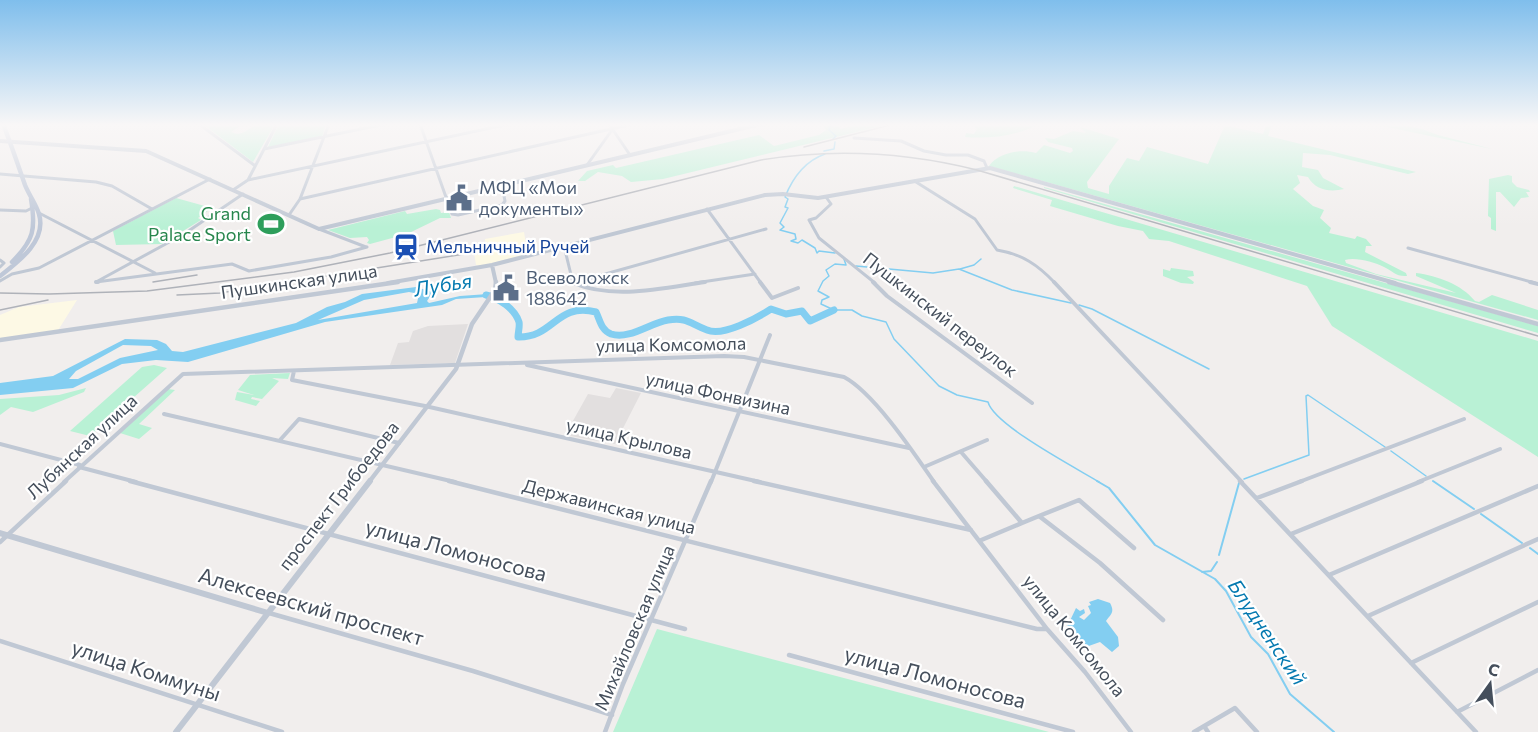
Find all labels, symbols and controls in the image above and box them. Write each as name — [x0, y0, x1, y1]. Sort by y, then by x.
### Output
place label: МФЦ «Мои документы» — [479, 176, 583, 219]
public building icon: МФЦ «Мои документы» — [444, 183, 474, 213]
place label: Grand Palace Sport — [148, 202, 251, 245]
sports icon: Grand Palace Sport — [256, 209, 286, 239]
station icon: Мельничный Ручей — [391, 232, 421, 262]
place label: Мельничный Ручей — [426, 235, 590, 257]
street label: Пушкинский переулок — [859, 247, 1022, 381]
street label: Пушкинская улица — [219, 259, 379, 303]
place label: Всеволожск 188642 — [526, 266, 630, 309]
water label: Лубья — [411, 268, 474, 301]
public building icon: Всеволожск 188642 — [491, 273, 521, 303]
street label: улица Комсомола — [596, 332, 746, 356]
street label: улица Фонвизина — [644, 367, 793, 419]
street label: Лубянская улица — [21, 389, 141, 503]
street label: улица Крылова — [564, 413, 694, 463]
street label: проспект Грибоедова — [273, 417, 403, 574]
street label: Державинская улица — [520, 474, 698, 538]
street label: улица Ломоносова — [363, 513, 550, 586]
street label: Михайловская улица — [589, 542, 679, 714]
street label: Алексеевский проспект — [196, 561, 427, 650]
street label: улица Комсомола — [1019, 570, 1131, 701]
water label: Блудненский — [1224, 574, 1312, 689]
street label: улица Коммуны — [69, 634, 224, 705]
street label: улица Ломоносова — [842, 640, 1029, 713]
north arrow — [1460, 654, 1520, 714]
text: С — [1486, 658, 1502, 680]

